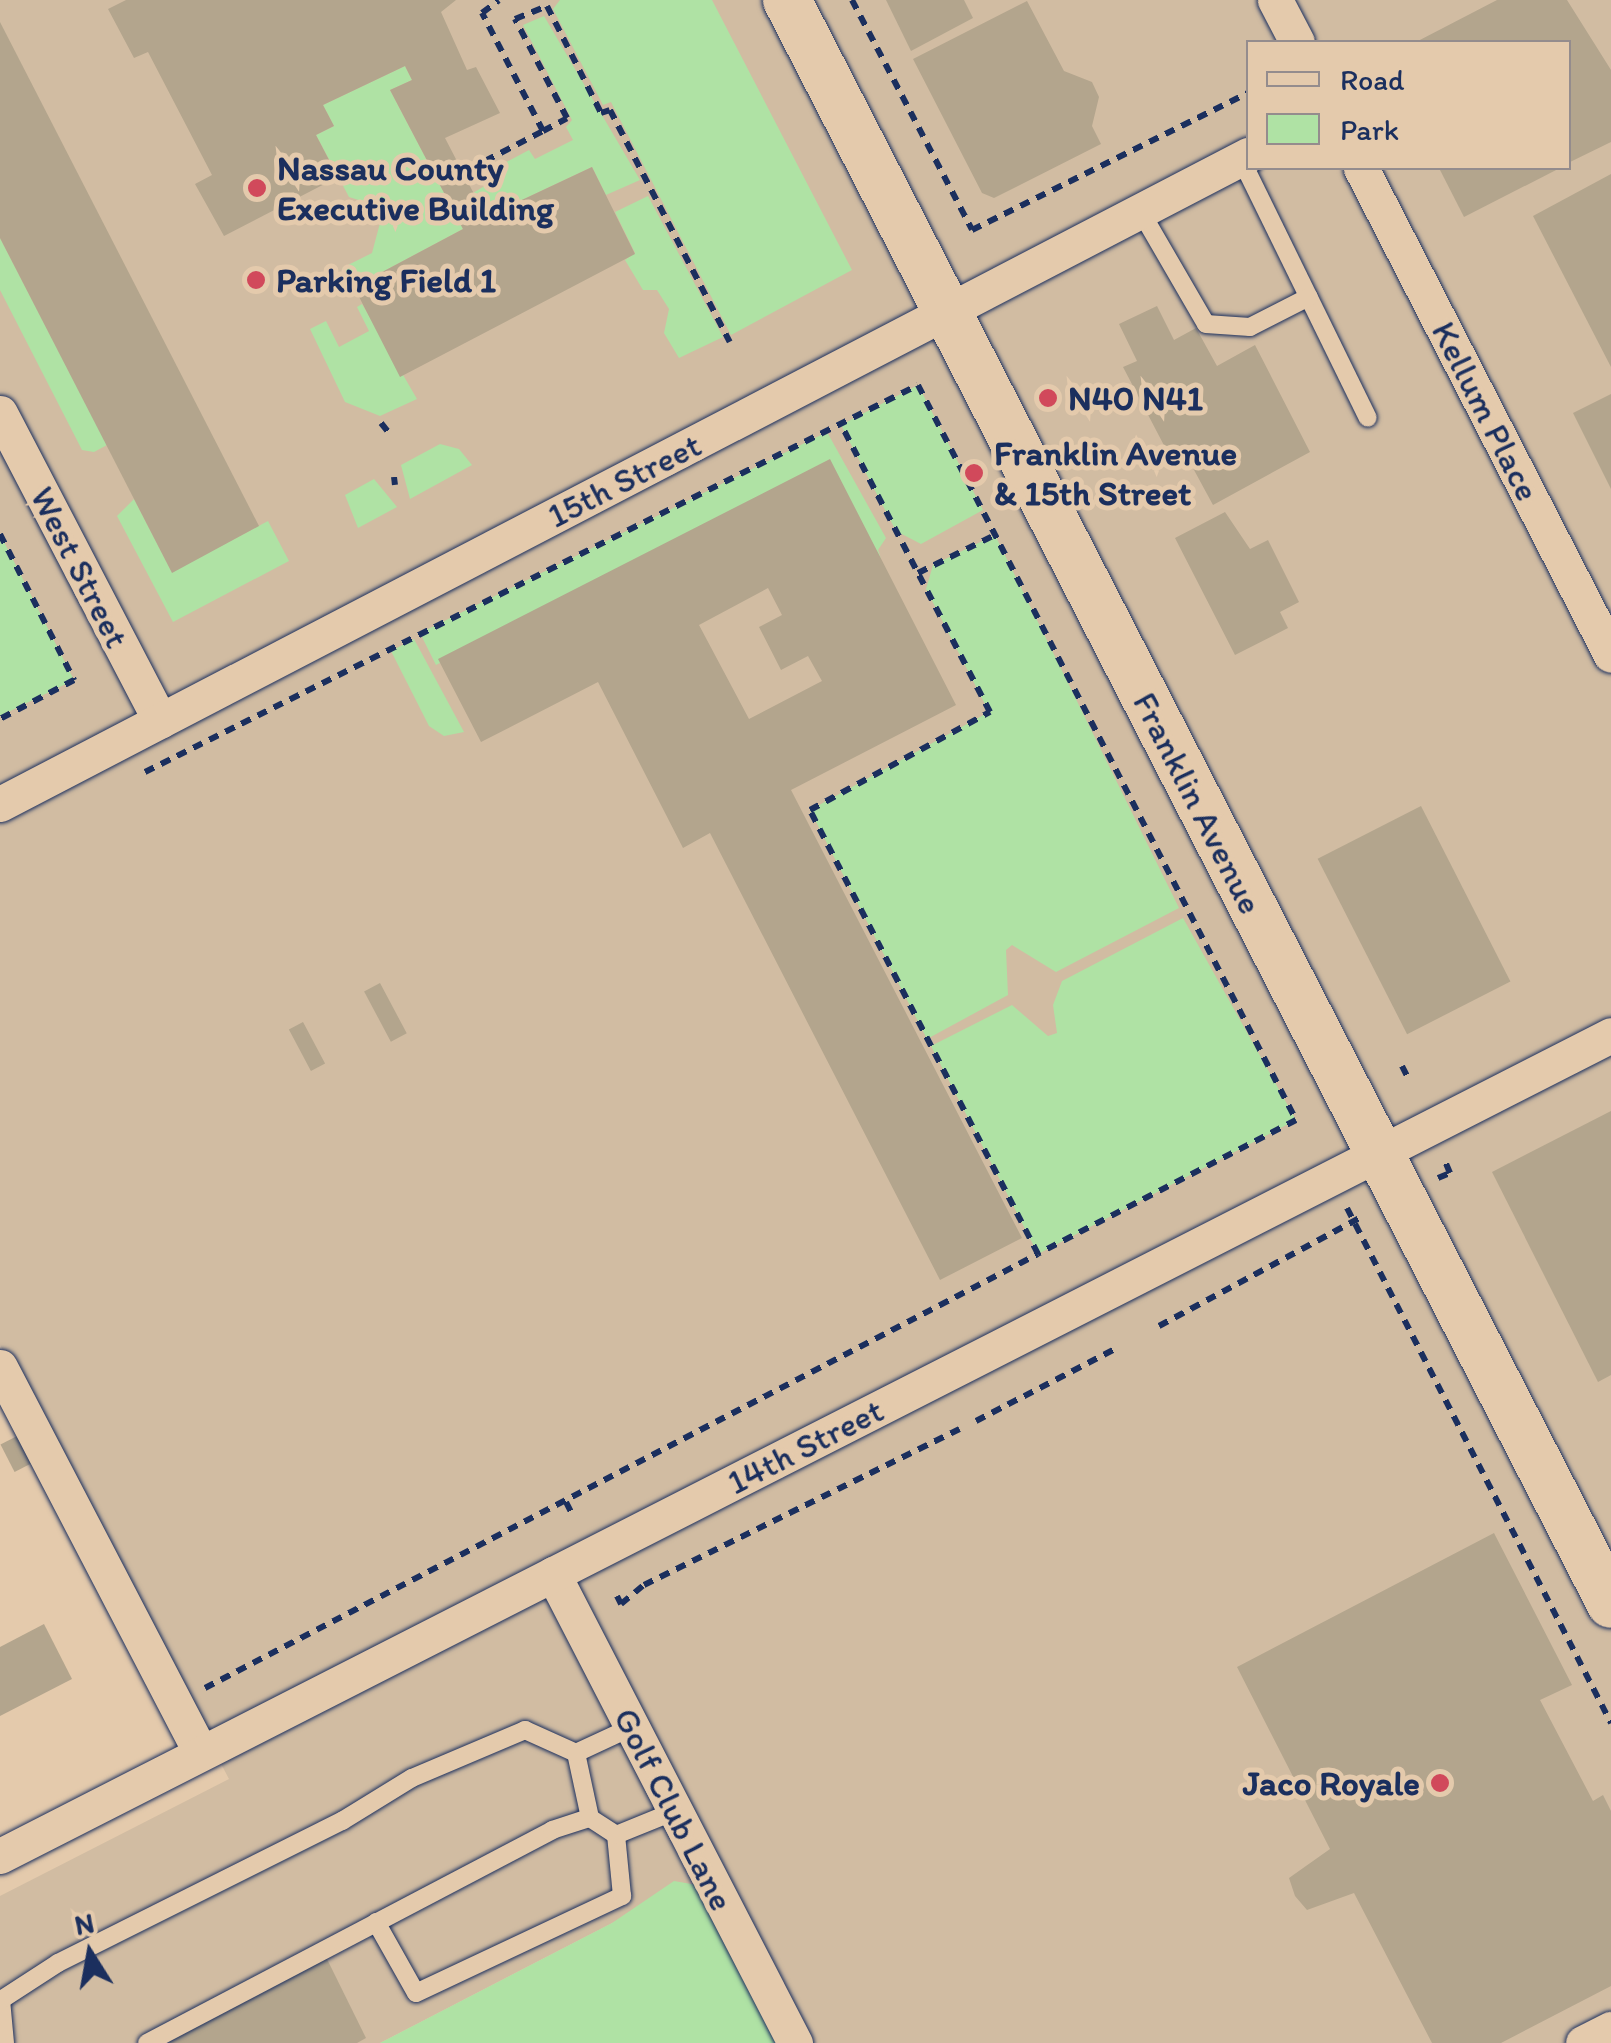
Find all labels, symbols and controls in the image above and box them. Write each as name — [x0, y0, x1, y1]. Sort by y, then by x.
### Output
legend — [1246, 40, 1571, 170]
text: Road — [1340, 61, 1405, 98]
text: Park — [1340, 111, 1399, 148]
place label: Nassau County Executive Building — [277, 147, 554, 229]
marker: Nassau County Executive Building — [246, 177, 268, 199]
place label: Parking Field 1 — [276, 259, 496, 301]
marker: Parking Field 1 — [245, 269, 267, 291]
street label: Kellum Place — [1423, 314, 1549, 508]
place label: N40 N41 — [1068, 377, 1203, 419]
marker: N40 N41 — [1037, 387, 1059, 409]
street label: 15th Street — [540, 424, 708, 536]
place label: Franklin Avenue & 15th Street — [994, 432, 1235, 514]
marker: Franklin Avenue & 15th Street — [963, 462, 985, 484]
street label: West Street — [22, 480, 138, 654]
street label: Franklin Avenue — [1125, 686, 1271, 920]
street label: 14th Street — [720, 1389, 890, 1503]
street label: Golf Club Lane — [605, 1700, 743, 1918]
place label: Jaco Royale — [1244, 1762, 1420, 1804]
marker: Jaco Royale — [1429, 1772, 1451, 1794]
north arrow — [40, 1903, 140, 2003]
text: N — [72, 1905, 97, 1942]

